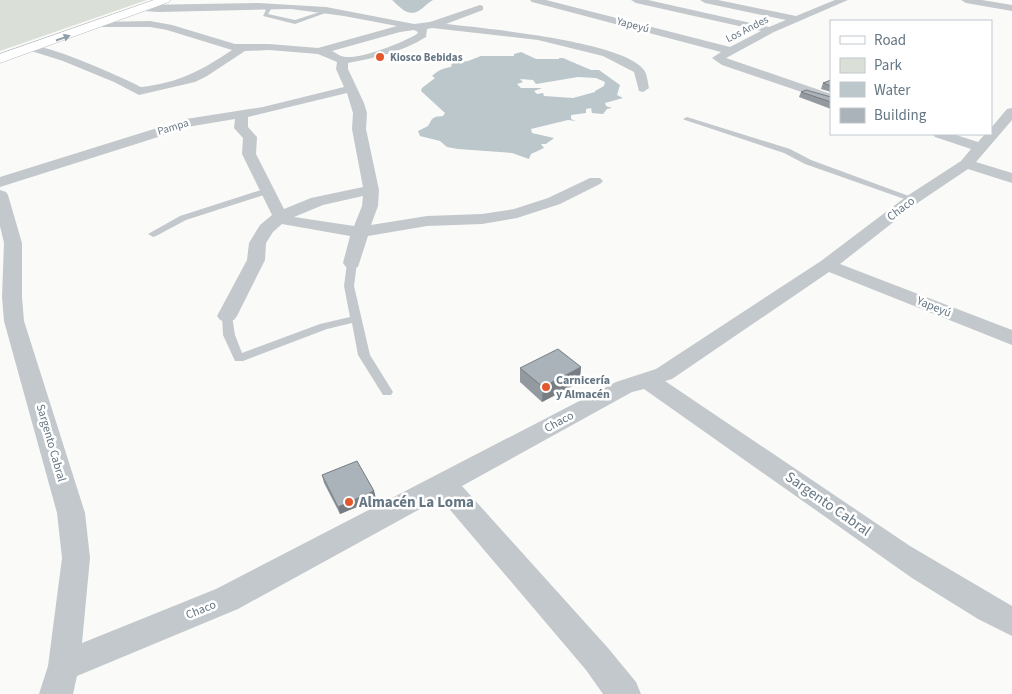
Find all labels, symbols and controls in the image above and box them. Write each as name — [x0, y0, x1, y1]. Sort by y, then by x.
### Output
street label: Los Andes — [723, 12, 771, 46]
street label: Yapeyú — [614, 13, 651, 36]
legend — [830, 20, 992, 135]
text: Road — [874, 30, 906, 51]
one-way arrow — [56, 33, 71, 41]
place label: Kiosco Bebidas — [390, 50, 463, 65]
marker: Kiosco Bebidas — [374, 51, 386, 63]
text: Park — [874, 55, 903, 76]
text: Water — [874, 80, 911, 101]
text: Building — [874, 105, 927, 126]
street label: Pampa — [156, 115, 190, 139]
street label: Chaco — [883, 193, 919, 225]
street label: Yapeyú — [913, 292, 954, 322]
place label: Carnicería y Almacén — [556, 372, 610, 403]
marker: Carnicería y Almacén — [540, 381, 552, 393]
street label: Sargento Cabral — [32, 402, 70, 484]
street label: Chaco — [541, 407, 577, 437]
street label: Sargento Cabral — [781, 467, 875, 541]
place label: Almacén La Loma — [358, 492, 474, 513]
marker: Almacén La Loma — [343, 496, 355, 508]
street label: Chaco — [183, 596, 219, 624]

